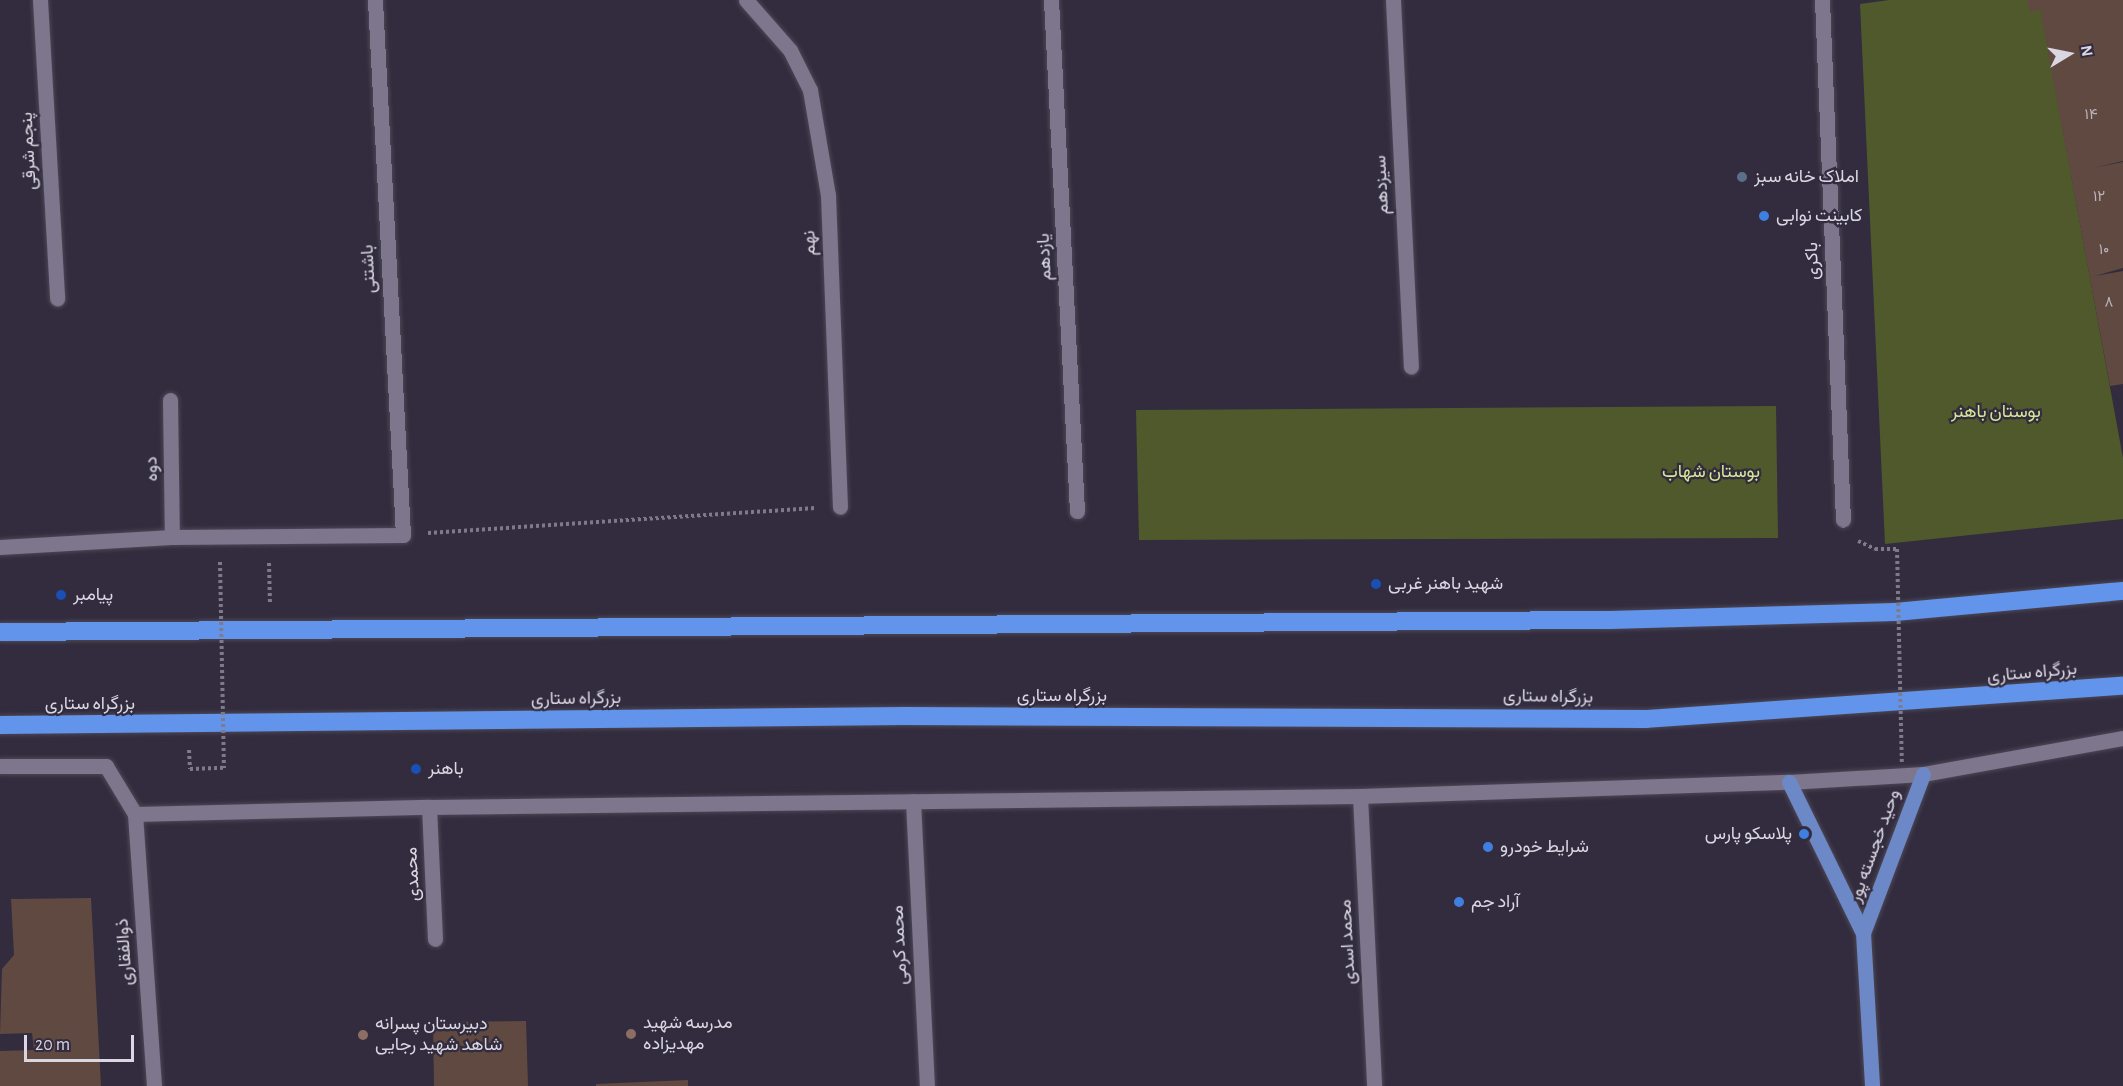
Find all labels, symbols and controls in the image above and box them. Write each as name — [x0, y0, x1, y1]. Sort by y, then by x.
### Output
north arrow — [2039, 24, 2099, 84]
text: N — [2078, 44, 2096, 58]
house number: ۱۴ — [2085, 106, 2097, 124]
street label: پنجم شرقی — [16, 111, 42, 191]
street label: سیزدهم — [1370, 155, 1394, 215]
place label: املاک خانه سبز — [1754, 166, 1859, 188]
marker: املاک خانه سبز — [1735, 170, 1749, 184]
house number: ۱۲ — [2093, 188, 2105, 206]
place label: کابینت نوابی — [1776, 205, 1862, 227]
marker: کابینت نوابی — [1757, 209, 1771, 223]
street label: نهم — [799, 230, 821, 256]
street label: یازدهم — [1033, 233, 1057, 281]
house number: ۱۰ — [2099, 241, 2109, 259]
street label: باکری — [1802, 242, 1824, 280]
street label: باشتنی — [357, 244, 381, 294]
house number: ۸ — [2105, 294, 2113, 312]
park label: بوستان باهنر — [1951, 401, 2041, 423]
street label: دوه — [141, 456, 163, 482]
park label: بوستان شهاب — [1662, 461, 1760, 483]
place label: شهید باهنر غربی — [1388, 573, 1503, 595]
marker: شهید باهنر غربی — [1369, 577, 1383, 591]
place label: پیامبر — [73, 584, 113, 606]
marker: پیامبر — [54, 588, 68, 602]
street label: بزرگراه ستاری — [1986, 658, 2078, 688]
street label: بزرگراه ستاری — [1017, 685, 1107, 707]
street label: بزرگراه ستاری — [1503, 685, 1593, 709]
street label: بزرگراه ستاری — [531, 687, 621, 711]
street label: بزرگراه ستاری — [45, 693, 135, 715]
place label: باهنر — [428, 758, 464, 780]
marker: باهنر — [409, 762, 423, 776]
street label: وحید خجسته پور — [1845, 787, 1905, 905]
place label: پلاسکو پارس — [1705, 823, 1792, 845]
marker: پلاسکو پارس — [1797, 827, 1811, 841]
place label: شرایط خودرو — [1500, 836, 1589, 858]
marker: شرایط خودرو — [1481, 840, 1495, 854]
street label: محمدی — [401, 846, 425, 902]
place label: آراد جم — [1471, 891, 1519, 913]
marker: آراد جم — [1452, 895, 1466, 909]
street label: محمد اسدی — [1335, 899, 1361, 985]
street label: محمد کرمی — [887, 905, 913, 985]
street label: ذوالفقاری — [112, 918, 138, 986]
place label: مدرسه شهيد مهديزاده — [643, 1013, 733, 1056]
place label: دبیرستان پسرانه شاهد شهید رجایی — [375, 1014, 502, 1056]
scale bar — [27, 1023, 136, 1061]
marker: مدرسه شهيد مهديزاده — [624, 1027, 638, 1041]
marker: دبیرستان پسرانه شاهد شهید رجایی — [356, 1028, 370, 1042]
text: 20 m — [35, 1036, 70, 1054]

